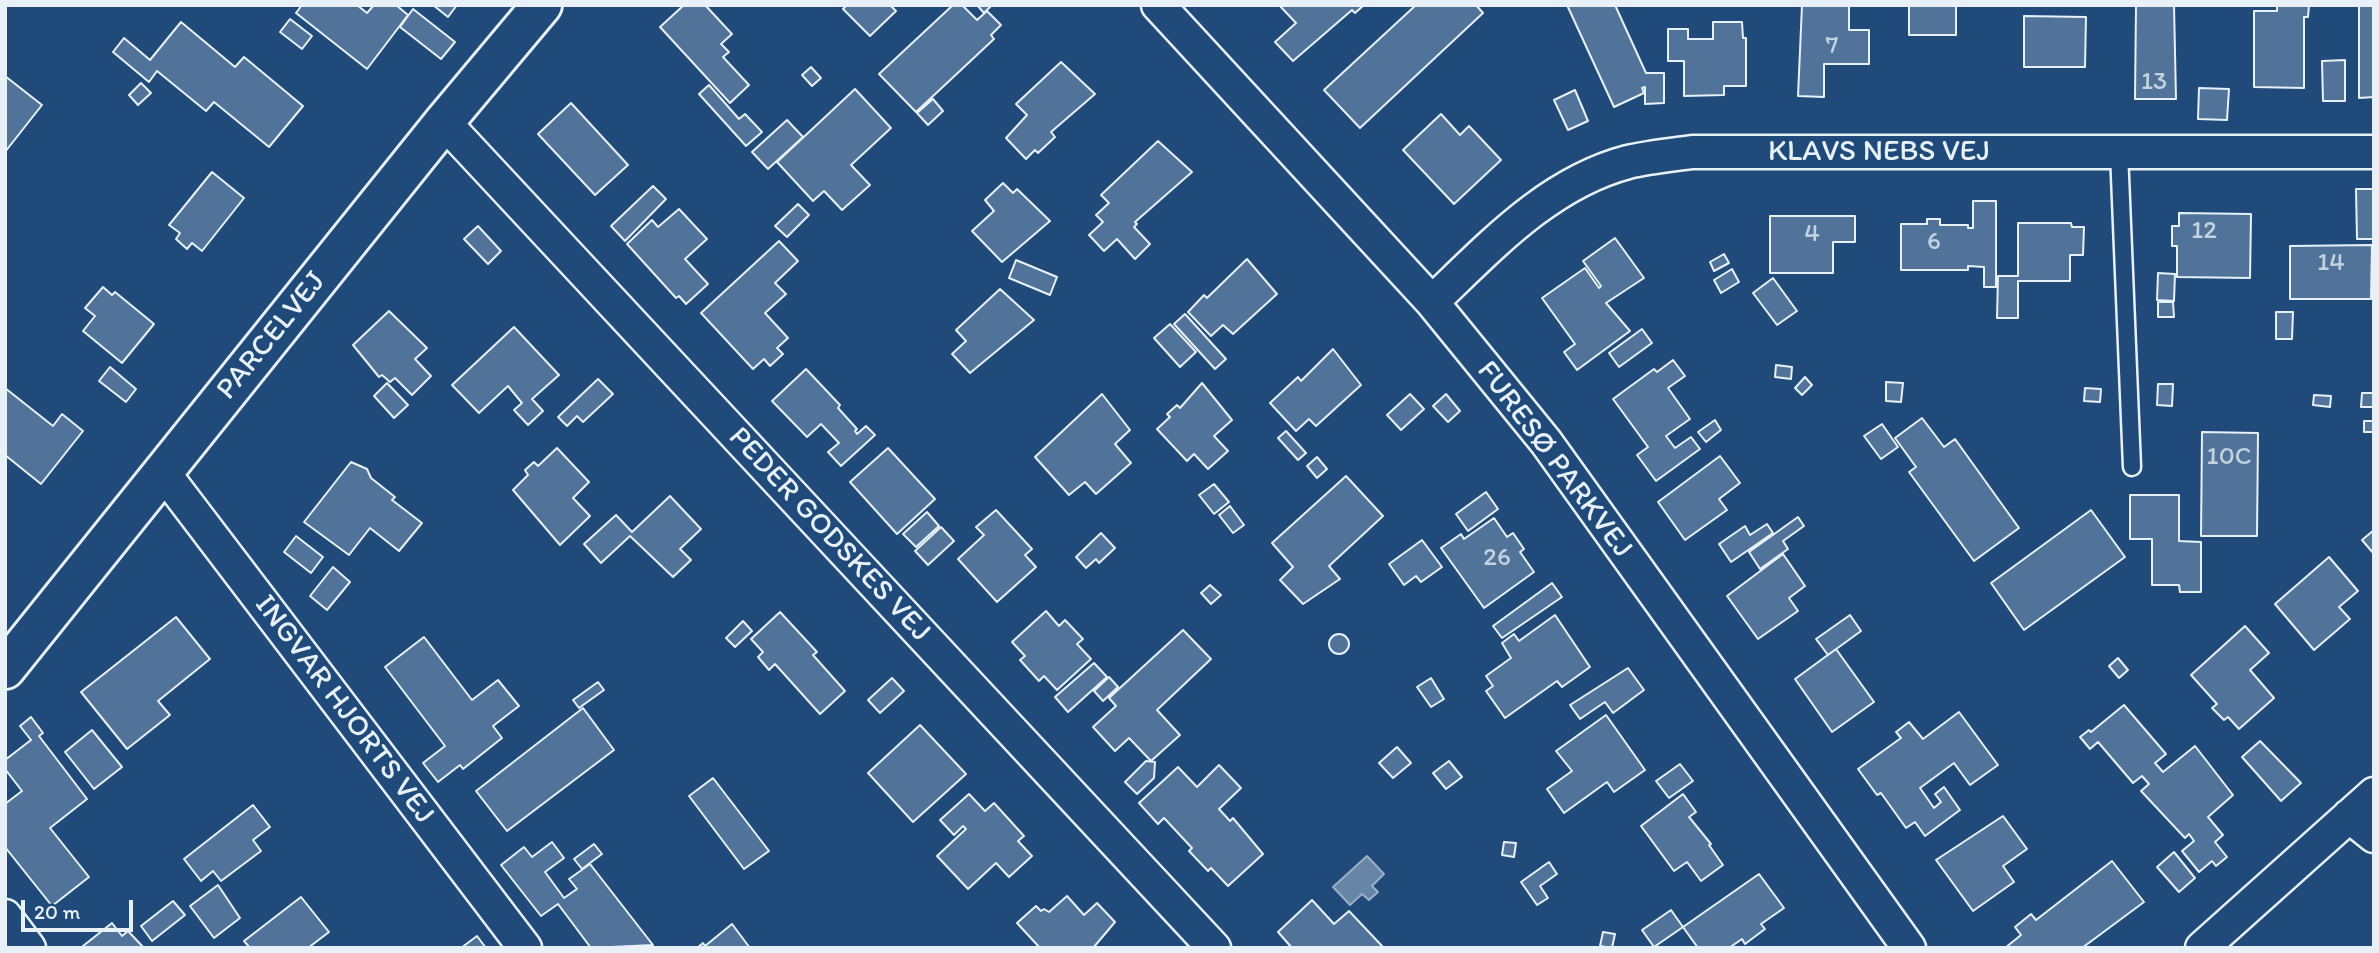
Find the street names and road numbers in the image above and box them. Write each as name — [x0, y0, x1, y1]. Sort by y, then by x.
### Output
street label: KLAVS NEBS VEJ — [1768, 134, 1990, 170]
street label: PARCELVEJ — [209, 265, 335, 407]
street label: FURESØ PARKVEJ — [1468, 354, 1640, 566]
street label: PEDER GODSKES VEJ — [720, 420, 938, 650]
street label: INGVAR HJORTS VEJ — [246, 588, 442, 832]

